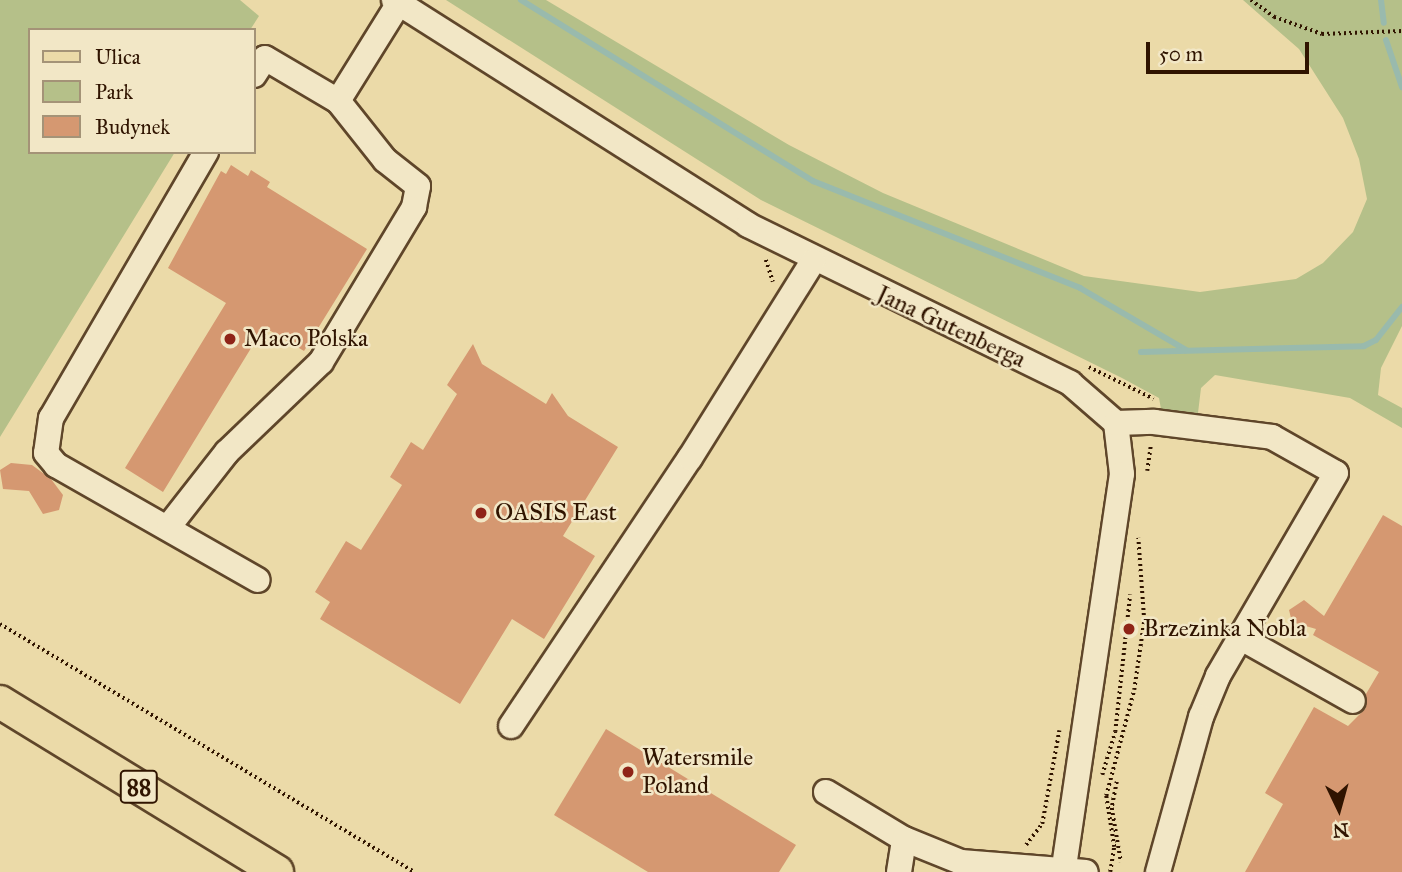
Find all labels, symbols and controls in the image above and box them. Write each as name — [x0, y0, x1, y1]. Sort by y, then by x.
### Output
legend — [28, 28, 256, 154]
scale bar — [1150, 28, 1313, 72]
text: 50 m — [1159, 41, 1203, 67]
text: Ulica — [95, 44, 141, 70]
text: Park — [95, 79, 133, 105]
text: Budynek — [95, 114, 170, 140]
street label: Jana Gutenberga — [872, 280, 1030, 374]
place label: Maco Polska — [244, 325, 368, 353]
marker: Maco Polska — [222, 331, 238, 347]
place label: OASIS East — [495, 499, 617, 527]
marker: OASIS East — [473, 505, 489, 521]
place label: Brzezinka Nobla — [1143, 615, 1306, 643]
marker: Brzezinka Nobla — [1121, 621, 1137, 637]
place label: Watersmile Poland — [642, 744, 753, 800]
marker: Watersmile Poland — [620, 764, 636, 780]
road number: 88 — [120, 768, 158, 806]
north arrow — [1304, 774, 1374, 844]
text: N — [1332, 818, 1350, 843]

